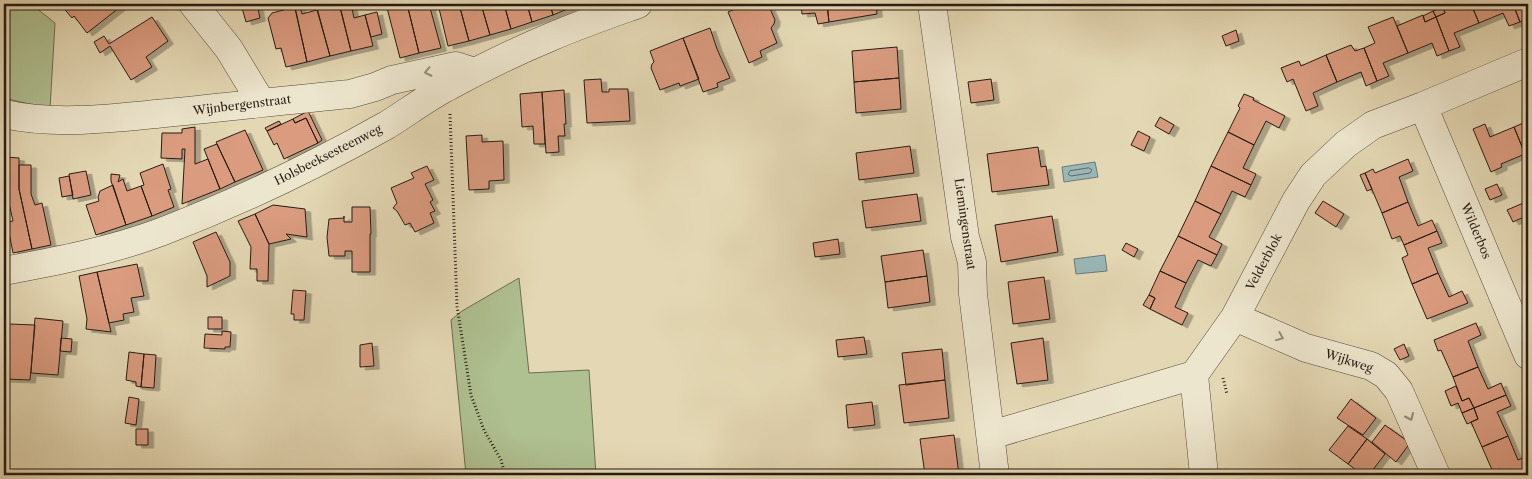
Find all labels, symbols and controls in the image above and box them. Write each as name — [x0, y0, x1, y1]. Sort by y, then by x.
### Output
one-way arrow — [424, 66, 433, 77]
street label: Wijnbergenstraat — [191, 91, 292, 118]
street label: Holsbeeksesteenweg — [272, 121, 385, 188]
street label: Liemingenstraat — [952, 177, 979, 271]
street label: Wilderbos — [1458, 200, 1495, 261]
street label: Velderblok — [1242, 230, 1285, 294]
one-way arrow — [1275, 331, 1284, 341]
street label: Wijkweg — [1322, 345, 1376, 376]
one-way arrow — [1404, 412, 1415, 421]

